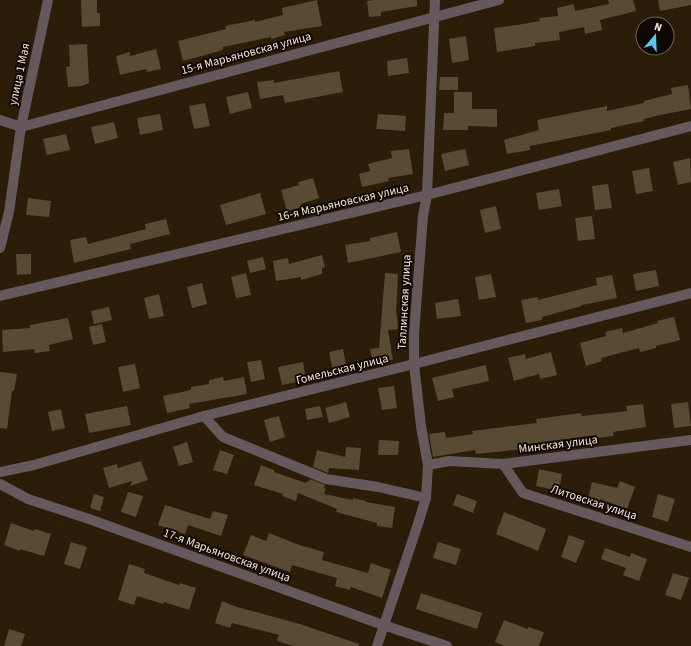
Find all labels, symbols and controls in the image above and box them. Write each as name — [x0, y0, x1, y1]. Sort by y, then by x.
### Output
north arrow — [635, 16, 675, 56]
text: N — [652, 19, 664, 35]
street label: 15-я Марьяновская улица — [179, 28, 313, 79]
street label: улица 1 Мая — [5, 41, 34, 107]
street label: 16-я Марьяновская улица — [276, 179, 410, 226]
street label: Таллинская улица — [394, 254, 415, 350]
street label: Гомельская улица — [294, 350, 390, 389]
street label: Минская улица — [518, 431, 599, 458]
street label: Литовская улица — [549, 481, 639, 524]
street label: 17-я Марьяновская улица — [161, 525, 293, 586]

